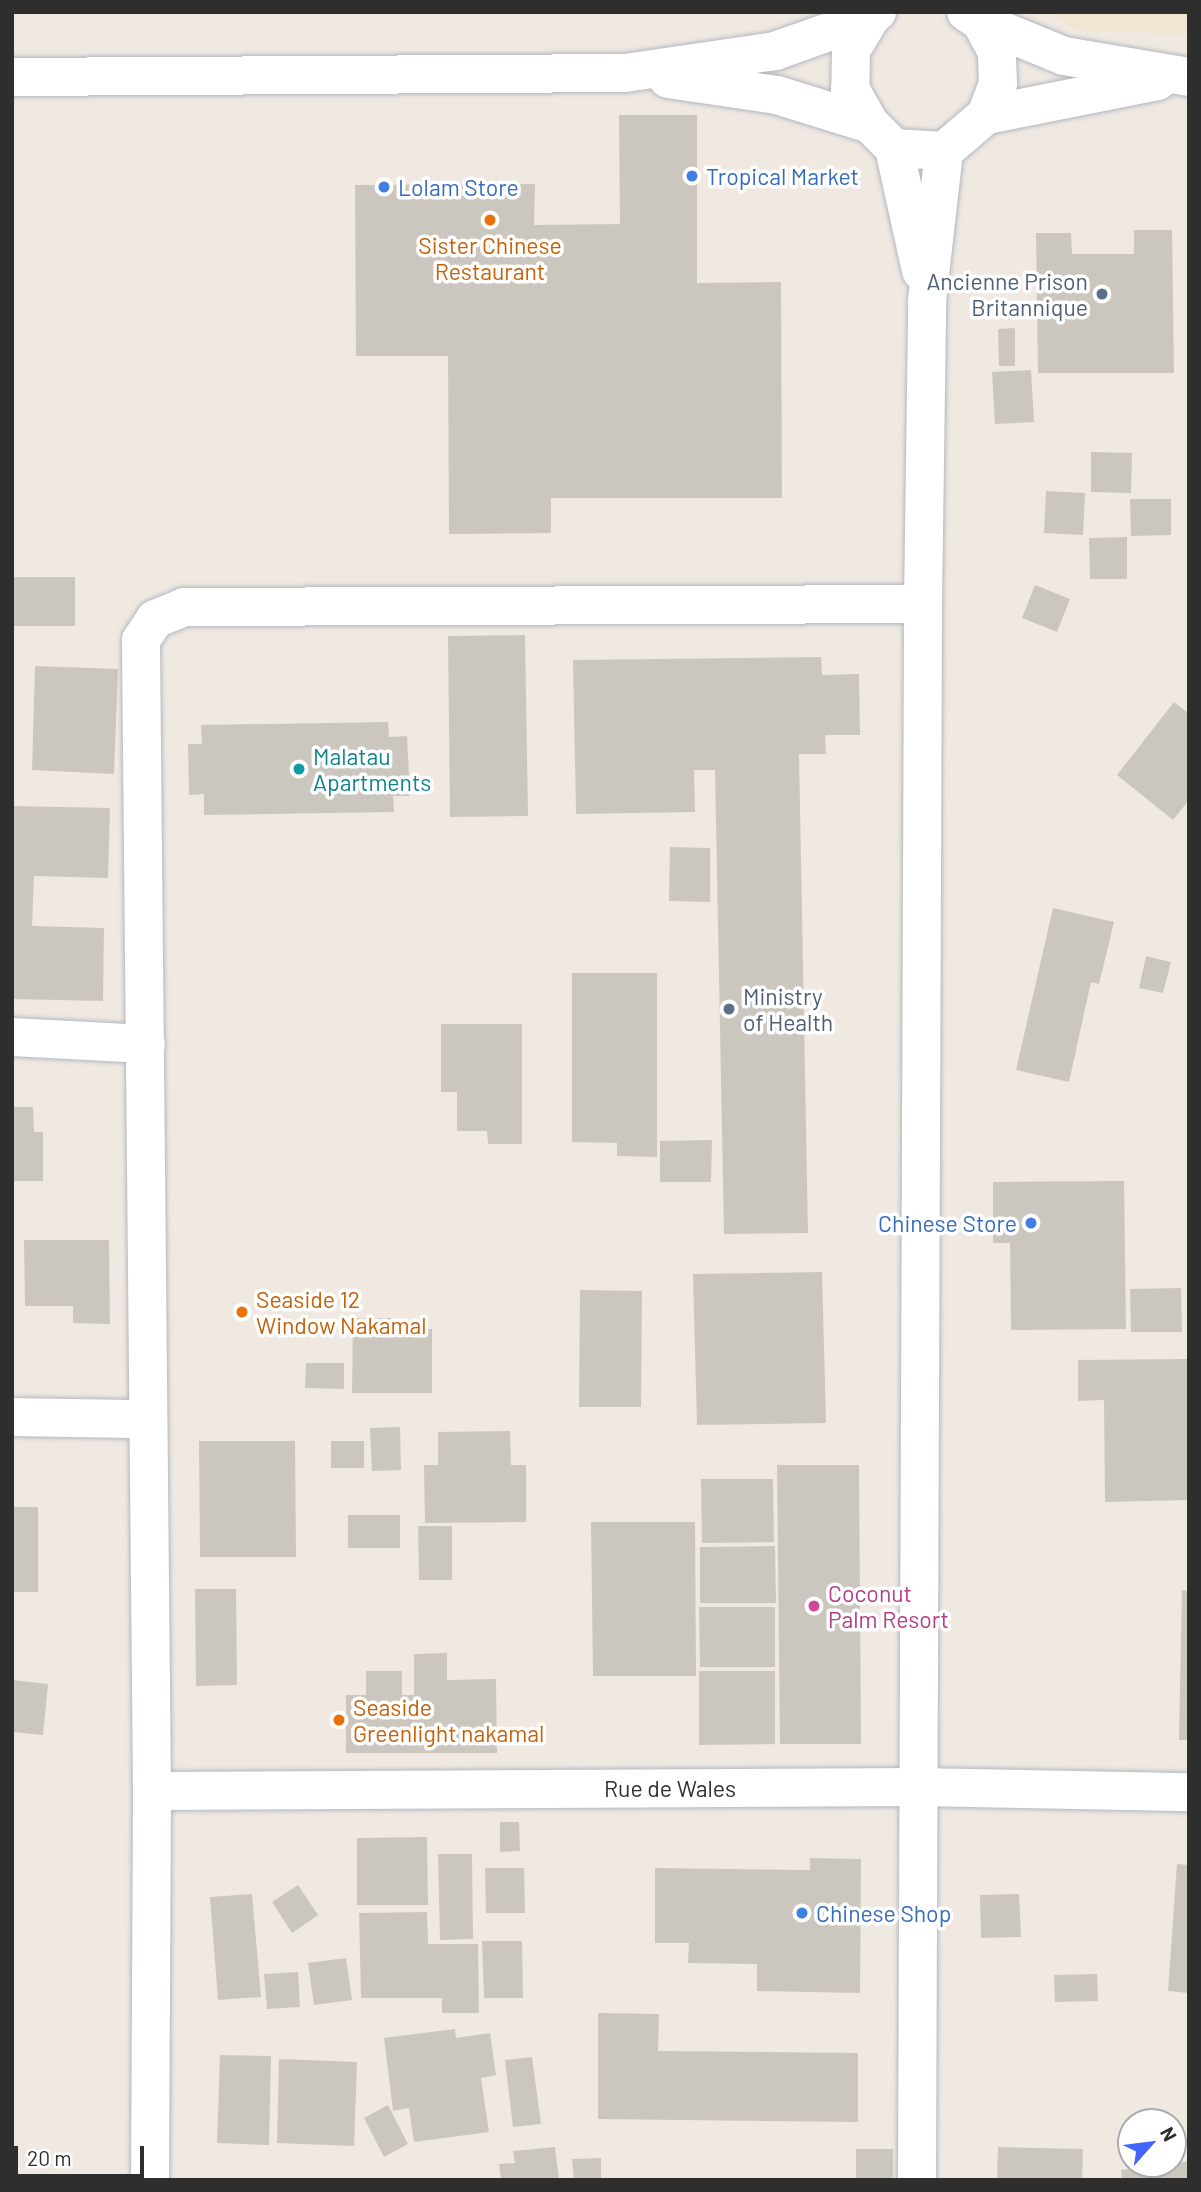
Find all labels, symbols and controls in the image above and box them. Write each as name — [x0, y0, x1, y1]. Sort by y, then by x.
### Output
place label: Tropical Market — [706, 162, 859, 190]
marker: Tropical Market — [684, 168, 700, 184]
place label: Lolam Store — [398, 173, 519, 201]
marker: Lolam Store — [376, 179, 392, 195]
marker: Sister Chinese Restaurant — [482, 212, 498, 228]
place label: Sister Chinese Restaurant — [418, 231, 562, 285]
place label: Ancienne Prison Britannique — [926, 267, 1088, 321]
marker: Ancienne Prison Britannique — [1094, 286, 1110, 302]
place label: Malatau Apartments — [313, 742, 431, 796]
marker: Malatau Apartments — [291, 761, 307, 777]
place label: Ministry of Health — [743, 982, 833, 1036]
marker: Ministry of Health — [721, 1001, 737, 1017]
place label: Chinese Store — [878, 1209, 1017, 1237]
marker: Chinese Store — [1023, 1215, 1039, 1231]
place label: Seaside 12 Window Nakamal — [256, 1285, 427, 1339]
marker: Seaside 12 Window Nakamal — [234, 1304, 250, 1320]
place label: Coconut Palm Resort — [828, 1579, 949, 1633]
marker: Coconut Palm Resort — [806, 1598, 822, 1614]
place label: Seaside Greenlight nakamal — [353, 1693, 544, 1747]
marker: Seaside Greenlight nakamal — [331, 1712, 347, 1728]
street label: Rue de Wales — [604, 1774, 736, 1802]
place label: Chinese Shop — [816, 1899, 951, 1927]
marker: Chinese Shop — [794, 1905, 810, 1921]
north arrow — [1117, 2108, 1187, 2178]
text: N — [1156, 2123, 1182, 2145]
scale bar — [18, 2132, 147, 2176]
text: 20 m — [27, 2145, 72, 2170]

